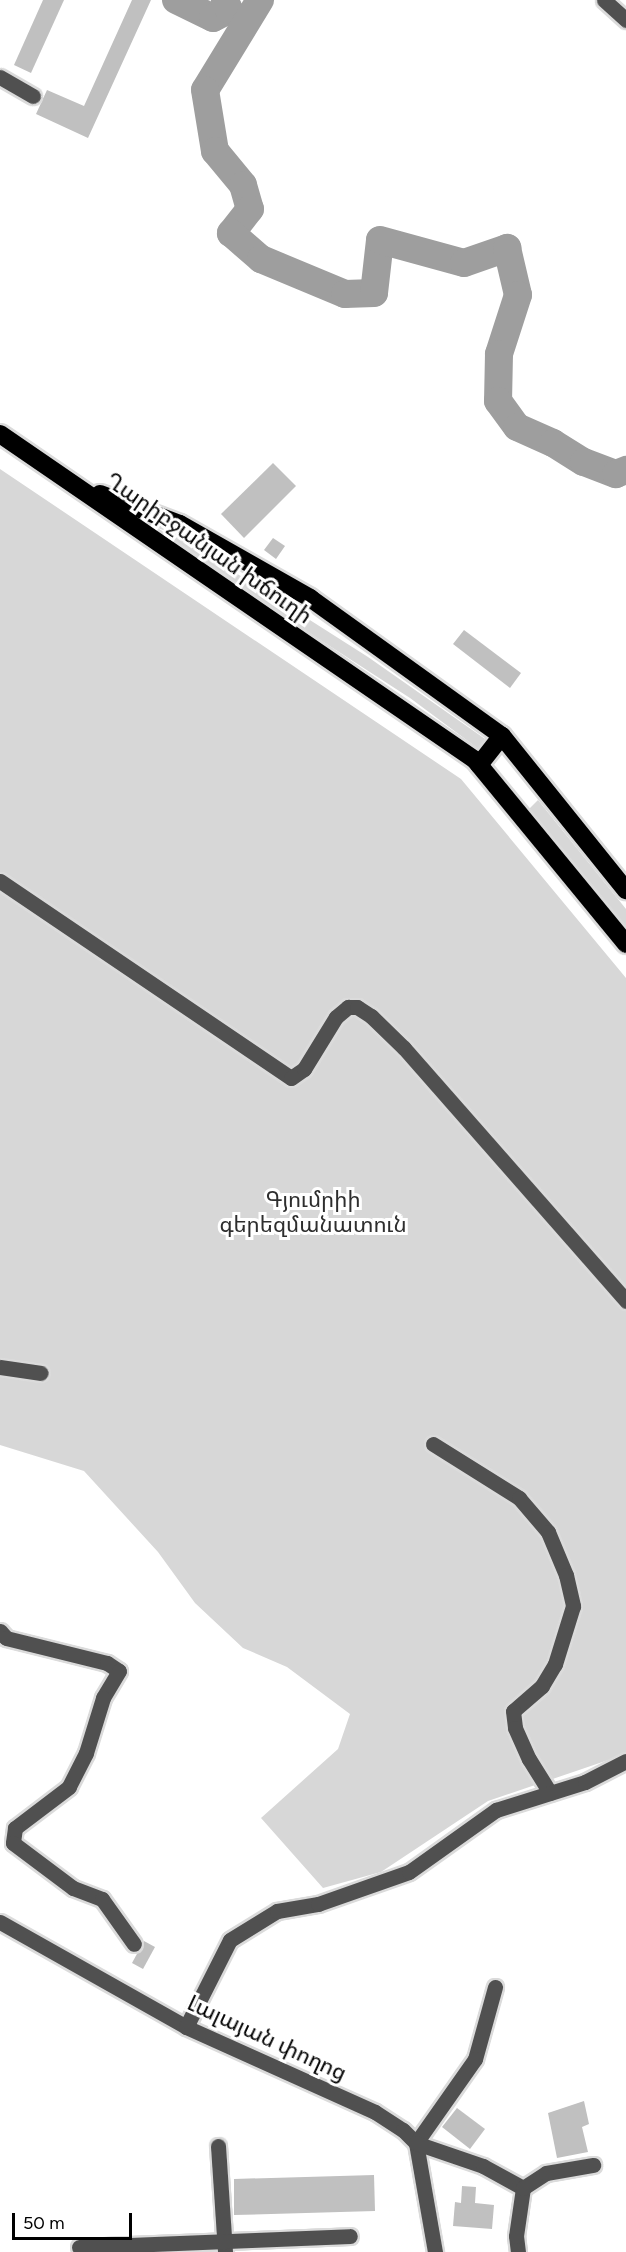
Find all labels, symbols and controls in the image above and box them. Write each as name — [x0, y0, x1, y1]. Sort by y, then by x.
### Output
street label: Ղարիբջանյան խճուղի — [101, 467, 317, 629]
park label: Գյումրիի գերեզմանատուն — [219, 1186, 407, 1238]
street label: Լալայան փողոց — [183, 1990, 351, 2086]
scale bar — [15, 2201, 135, 2239]
text: 50 m — [23, 2212, 65, 2234]

